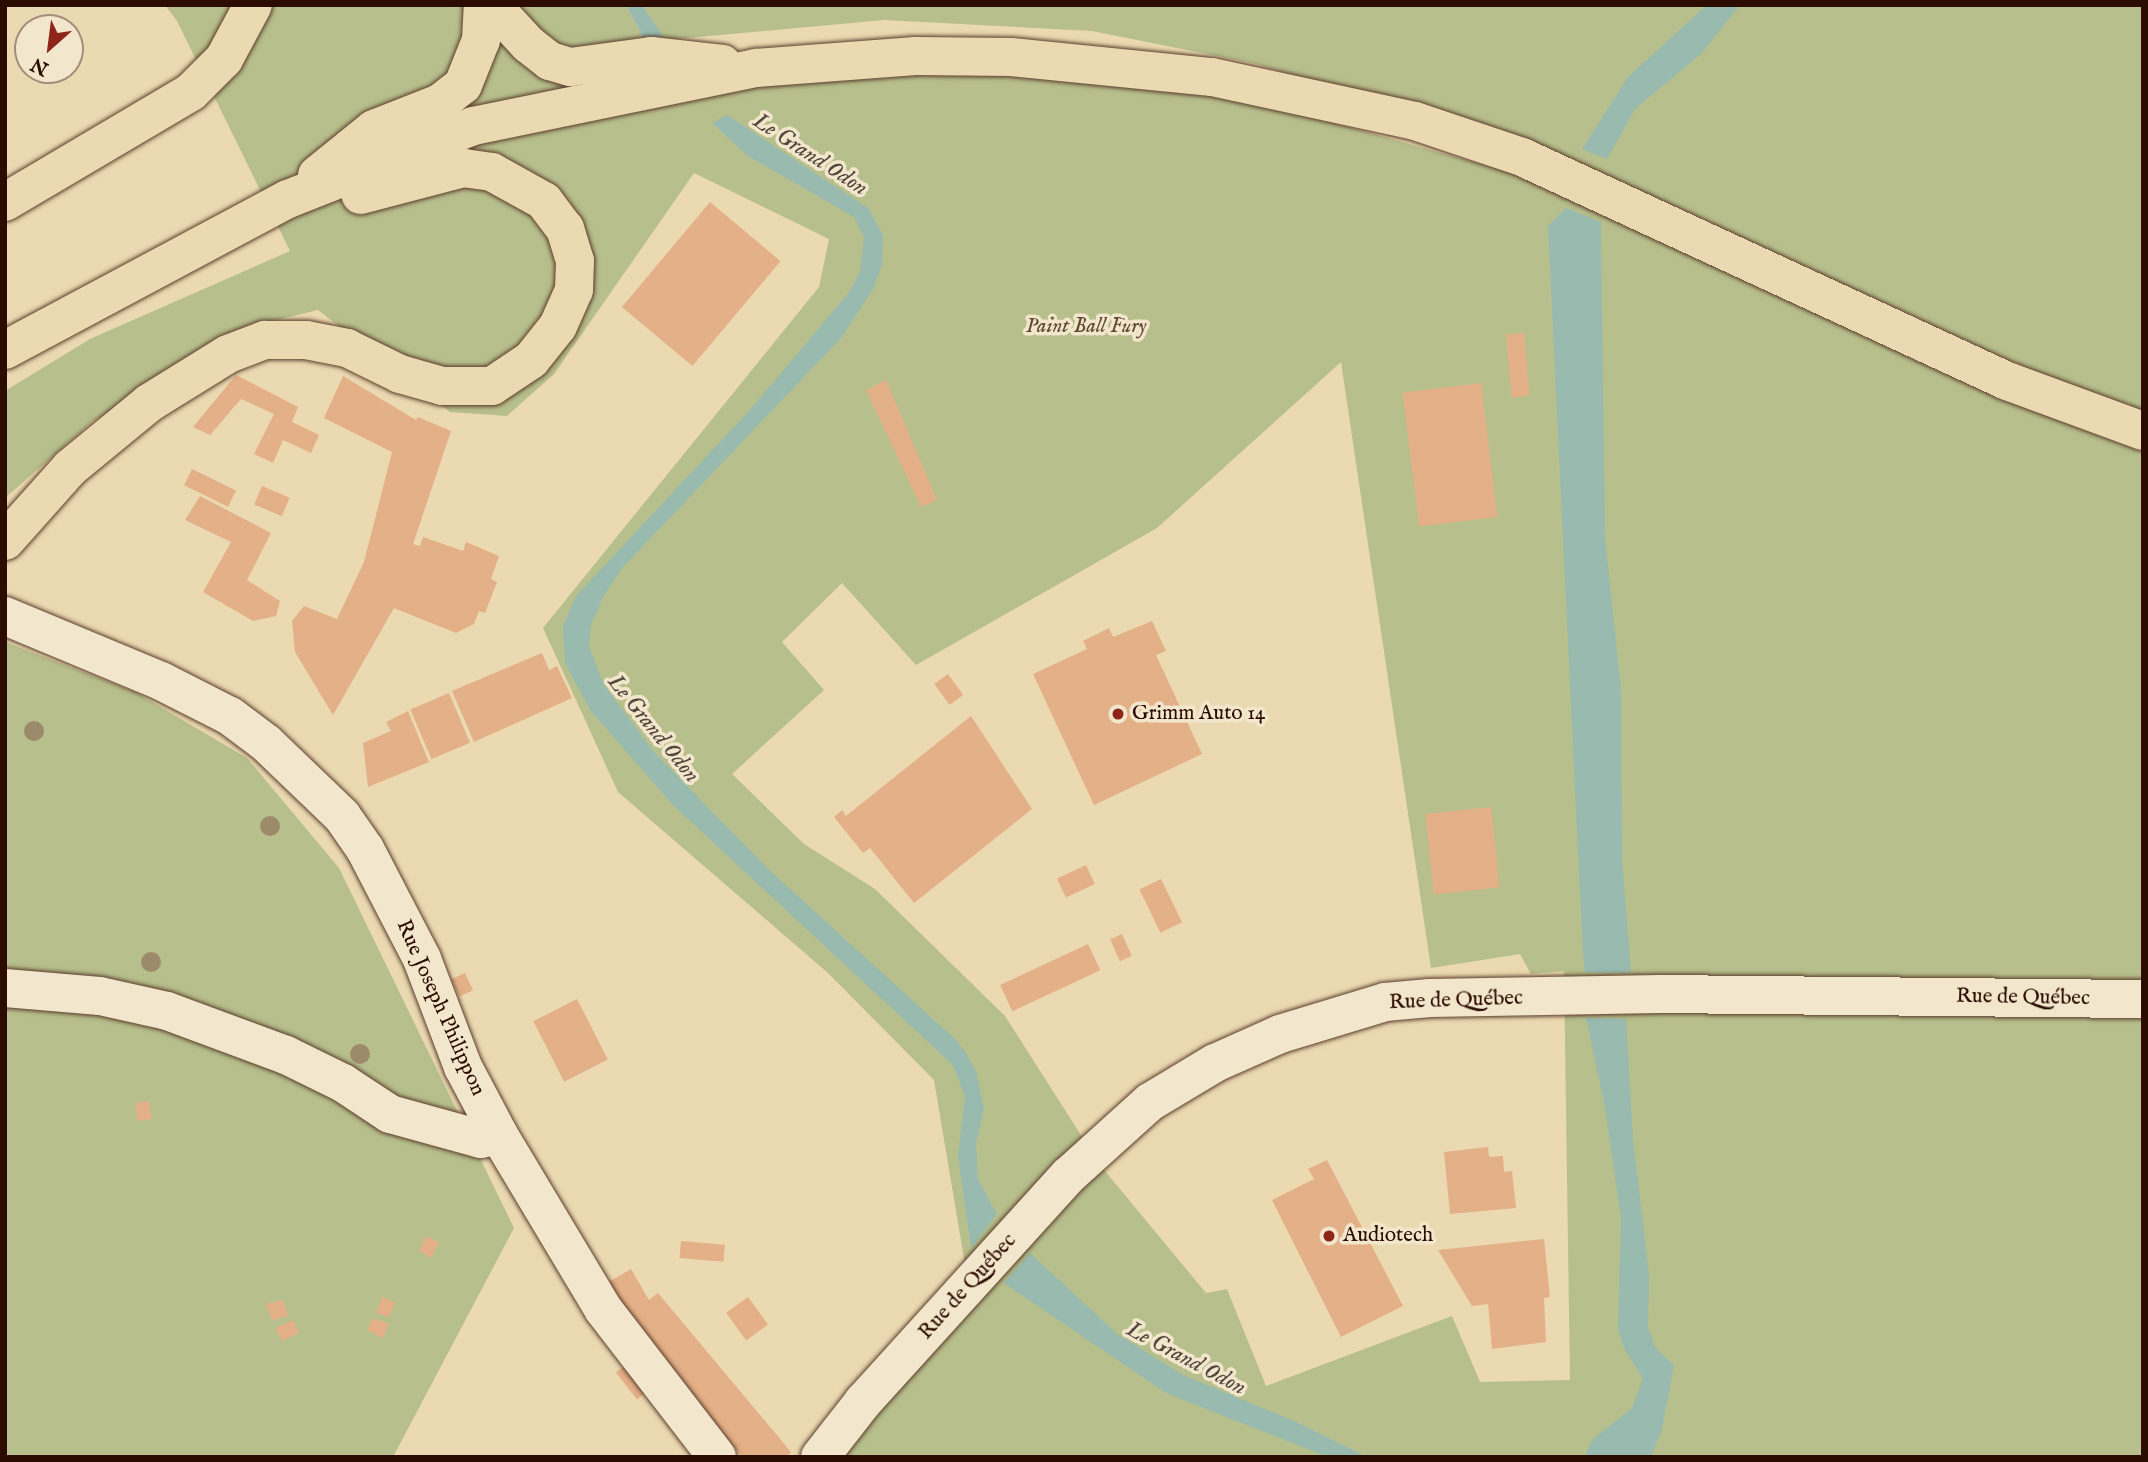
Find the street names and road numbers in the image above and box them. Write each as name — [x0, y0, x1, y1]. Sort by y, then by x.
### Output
street label: Rue Joseph Philippon — [390, 916, 490, 1100]
street label: Rue de Québec — [1956, 984, 2090, 1012]
street label: Rue de Québec — [1389, 986, 1523, 1016]
street label: Rue de Québec — [914, 1229, 1022, 1345]

